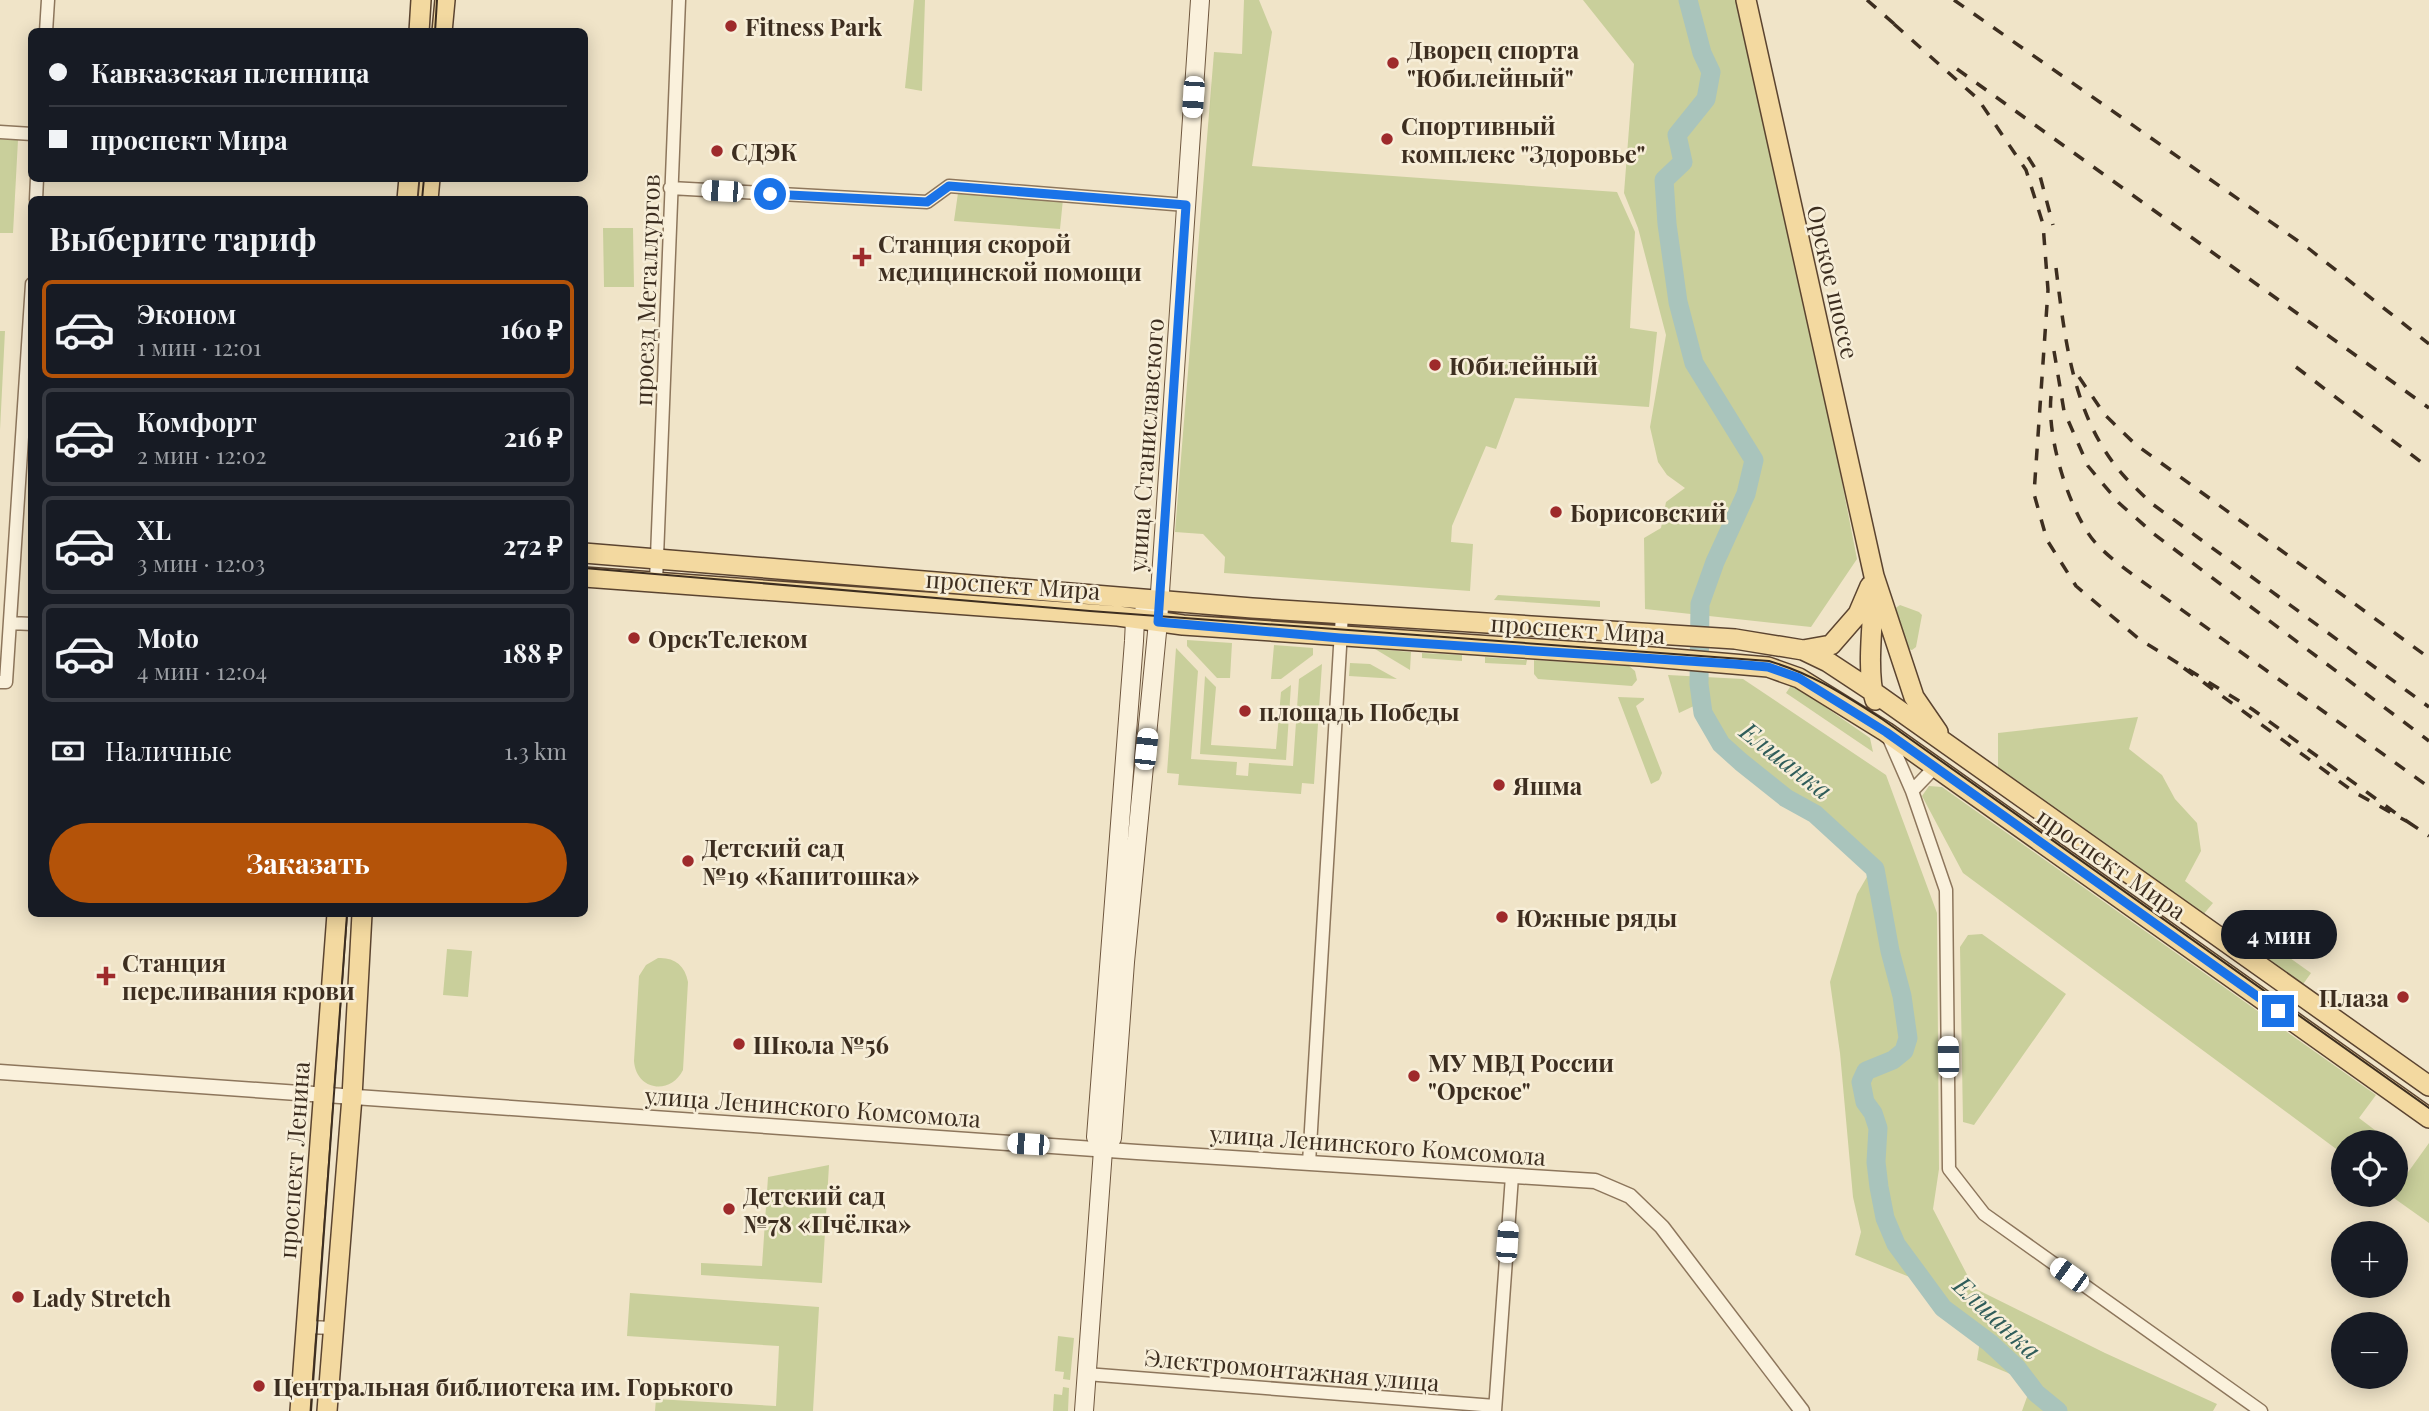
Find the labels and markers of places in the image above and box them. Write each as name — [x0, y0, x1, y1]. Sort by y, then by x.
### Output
place label: Fitness Park — [745, 10, 883, 42]
marker: Fitness Park — [723, 18, 739, 34]
place label: Дворец спорта "Юбилейный" — [1407, 33, 1580, 93]
marker: Дворец спорта "Юбилейный" — [1385, 55, 1401, 71]
place label: Спортивный комплекс "Здоровье" — [1401, 109, 1645, 169]
marker: Спортивный комплекс "Здоровье" — [1379, 131, 1395, 147]
place label: СДЭК — [731, 135, 798, 167]
marker: СДЭК — [709, 143, 725, 159]
place label: Станция скорой медицинской помощи — [878, 227, 1142, 287]
marker: Станция скорой медицинской помощи — [852, 247, 872, 267]
place label: Юбилейный — [1449, 349, 1598, 381]
marker: Юбилейный — [1427, 357, 1443, 373]
place label: Борисовский — [1570, 496, 1727, 528]
marker: Борисовский — [1548, 504, 1564, 520]
place label: ОрскТелеком — [648, 622, 808, 654]
marker: ОрскТелеком — [626, 630, 642, 646]
place label: площадь Победы — [1259, 695, 1460, 727]
marker: площадь Победы — [1237, 703, 1253, 719]
place label: Яшма — [1512, 769, 1583, 801]
marker: Яшма — [1491, 777, 1507, 793]
place label: Детский сад №19 «Капитошка» — [702, 831, 920, 891]
marker: Детский сад №19 «Капитошка» — [680, 853, 696, 869]
place label: Южные ряды — [1516, 901, 1677, 933]
marker: Южные ряды — [1494, 909, 1510, 925]
place label: Станция переливания крови — [122, 946, 355, 1006]
marker: Станция переливания крови — [96, 966, 116, 986]
place label: Плаза — [2319, 981, 2390, 1013]
marker: Плаза — [2395, 989, 2411, 1005]
place label: Школа №56 — [753, 1028, 889, 1060]
marker: Школа №56 — [731, 1036, 747, 1052]
place label: МУ МВД России "Орское" — [1428, 1046, 1614, 1106]
marker: МУ МВД России "Орское" — [1406, 1068, 1422, 1084]
place label: Детский сад №78 «Пчёлка» — [743, 1179, 912, 1239]
marker: Детский сад №78 «Пчёлка» — [721, 1201, 737, 1217]
place label: Lady Stretch — [32, 1281, 172, 1313]
marker: Lady Stretch — [10, 1289, 26, 1305]
place label: Центральная библиотека им. Горького — [273, 1370, 733, 1402]
marker: Центральная библиотека им. Горького — [251, 1378, 267, 1394]

